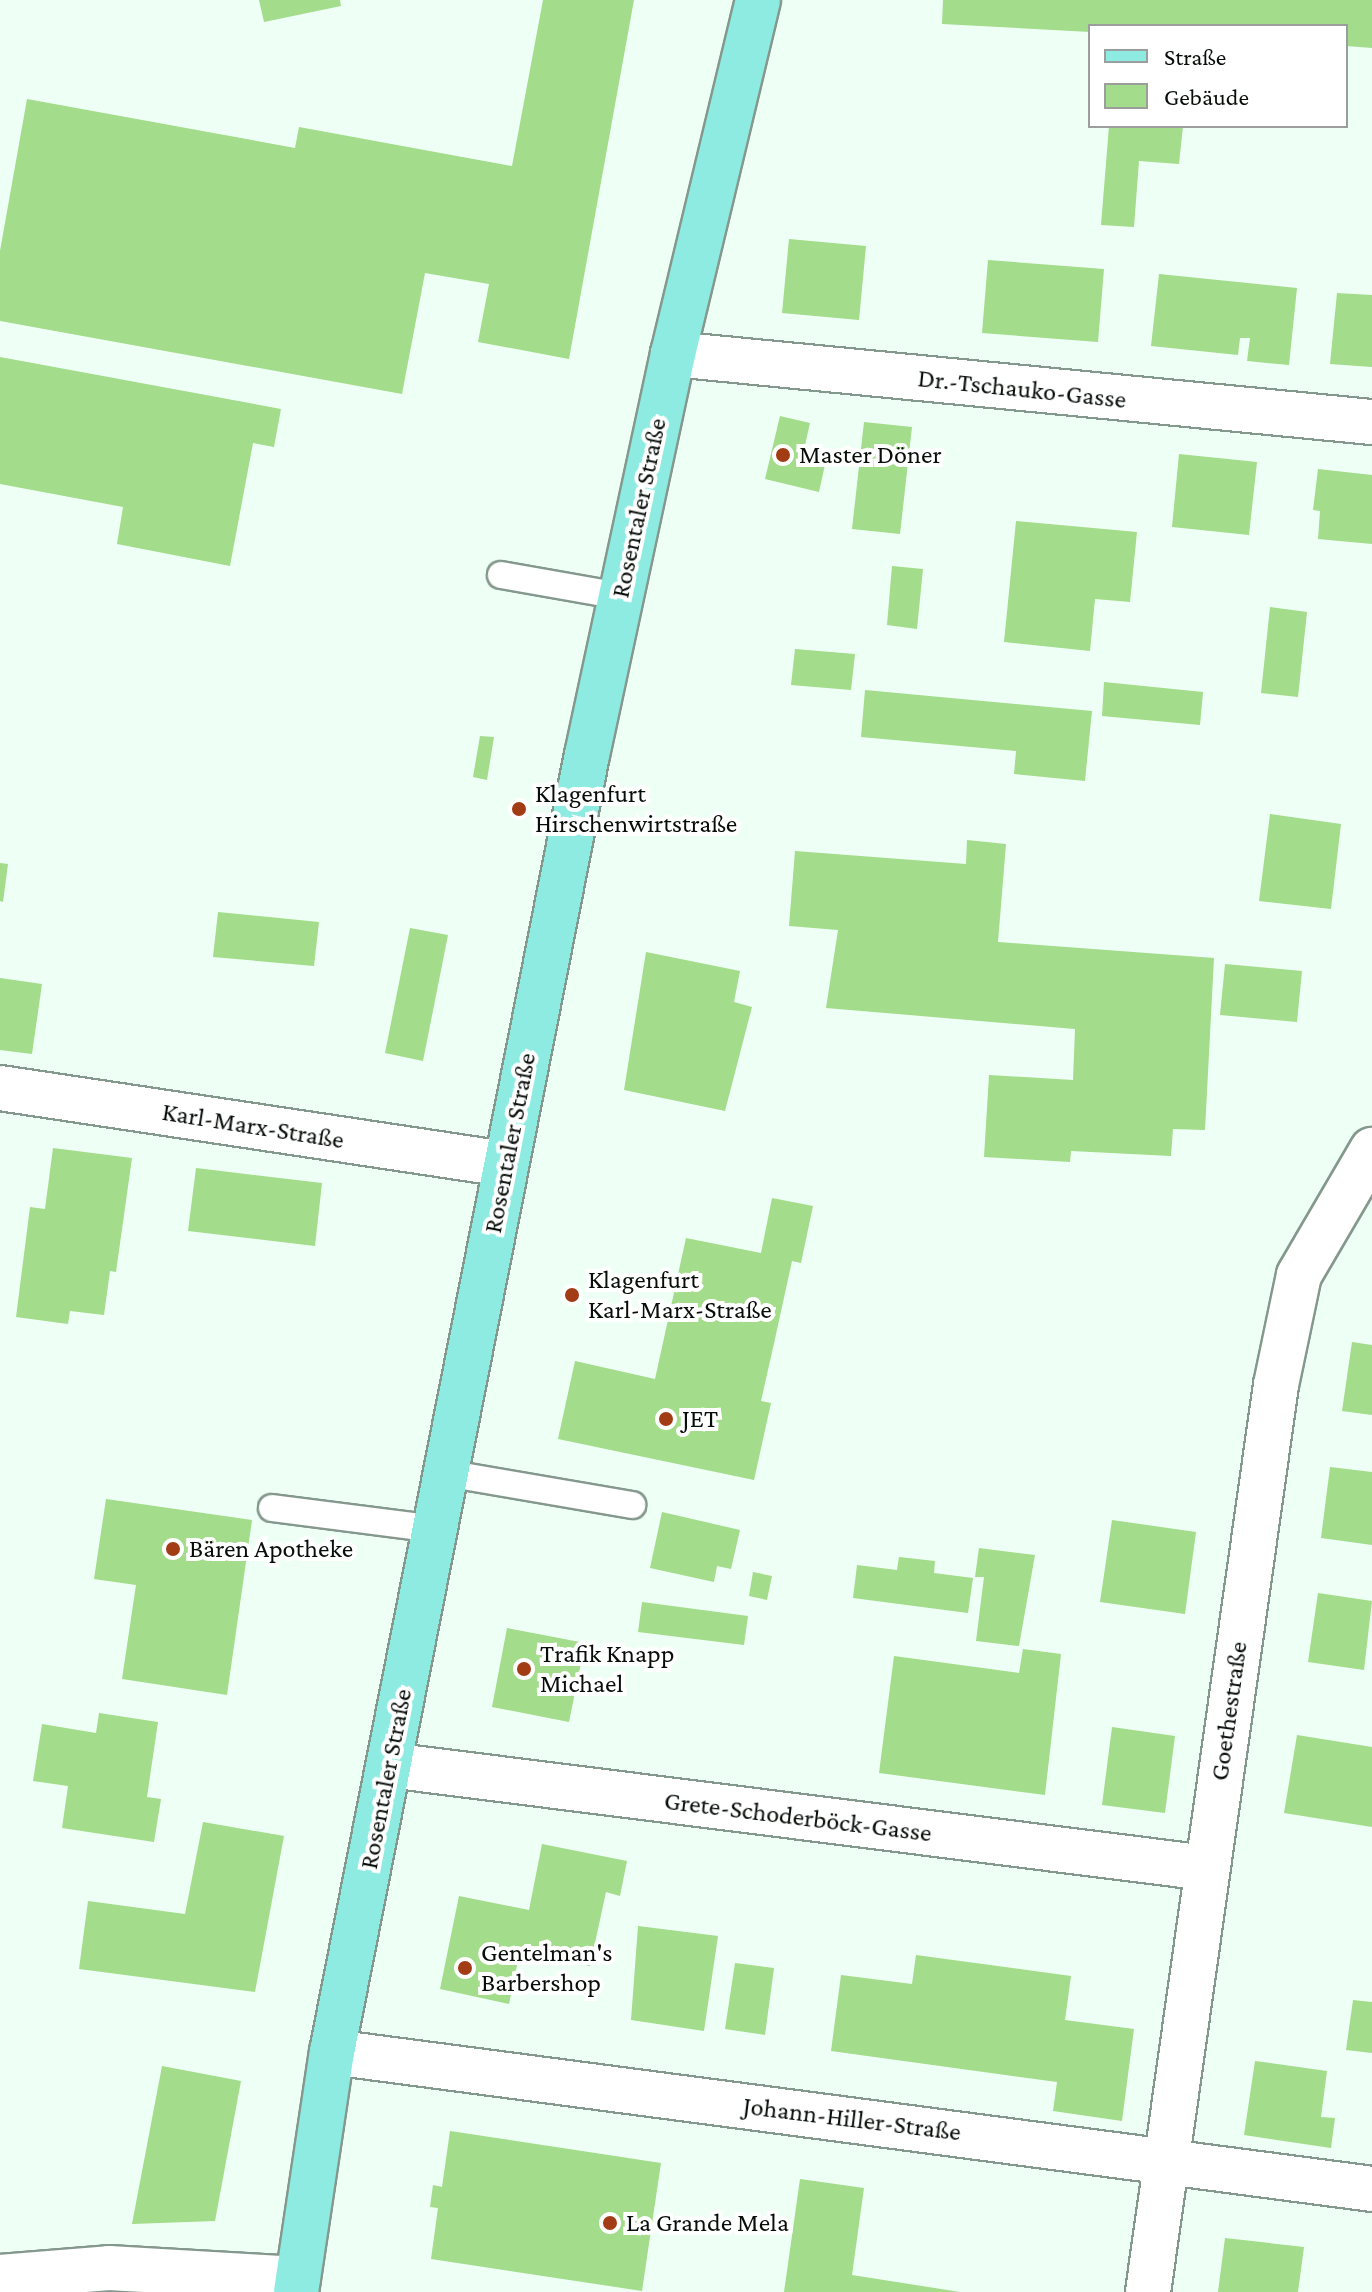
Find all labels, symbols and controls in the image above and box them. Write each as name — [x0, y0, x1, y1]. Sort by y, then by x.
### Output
legend — [1088, 24, 1348, 128]
text: Straße — [1164, 43, 1226, 70]
text: Gebäude — [1164, 83, 1249, 110]
street label: Dr.-Tschauko-Gasse — [916, 363, 1128, 415]
street label: Rosentaler Straße — [605, 415, 673, 601]
place label: Master Döner — [799, 439, 942, 471]
marker: Master Döner — [774, 446, 792, 464]
place label: Klagenfurt Hirschenwirtstraße — [535, 778, 737, 840]
marker: Klagenfurt Hirschenwirtstraße — [510, 800, 528, 818]
street label: Rosentaler Straße — [477, 1050, 543, 1236]
street label: Karl-Marx-Straße — [160, 1096, 346, 1156]
place label: Klagenfurt Karl-Marx-Straße — [588, 1264, 772, 1326]
marker: Klagenfurt Karl-Marx-Straße — [563, 1286, 581, 1304]
place label: JET — [682, 1403, 718, 1435]
marker: JET — [657, 1410, 675, 1428]
place label: Bären Apotheke — [189, 1533, 353, 1565]
marker: Bären Apotheke — [164, 1540, 182, 1558]
place label: Trafik Knapp Michael — [540, 1638, 674, 1700]
street label: Goethestraße — [1204, 1639, 1254, 1783]
marker: Trafik Knapp Michael — [515, 1660, 533, 1678]
street label: Rosentaler Straße — [353, 1686, 419, 1872]
street label: Grete-Schoderböck-Gasse — [663, 1785, 933, 1849]
place label: Gentelman's Barbershop — [481, 1937, 613, 1998]
marker: Gentelman's Barbershop — [456, 1959, 474, 1977]
street label: Johann-Hiller-Straße — [741, 2090, 963, 2148]
place label: La Grande Mela — [626, 2207, 789, 2239]
marker: La Grande Mela — [601, 2214, 619, 2232]

